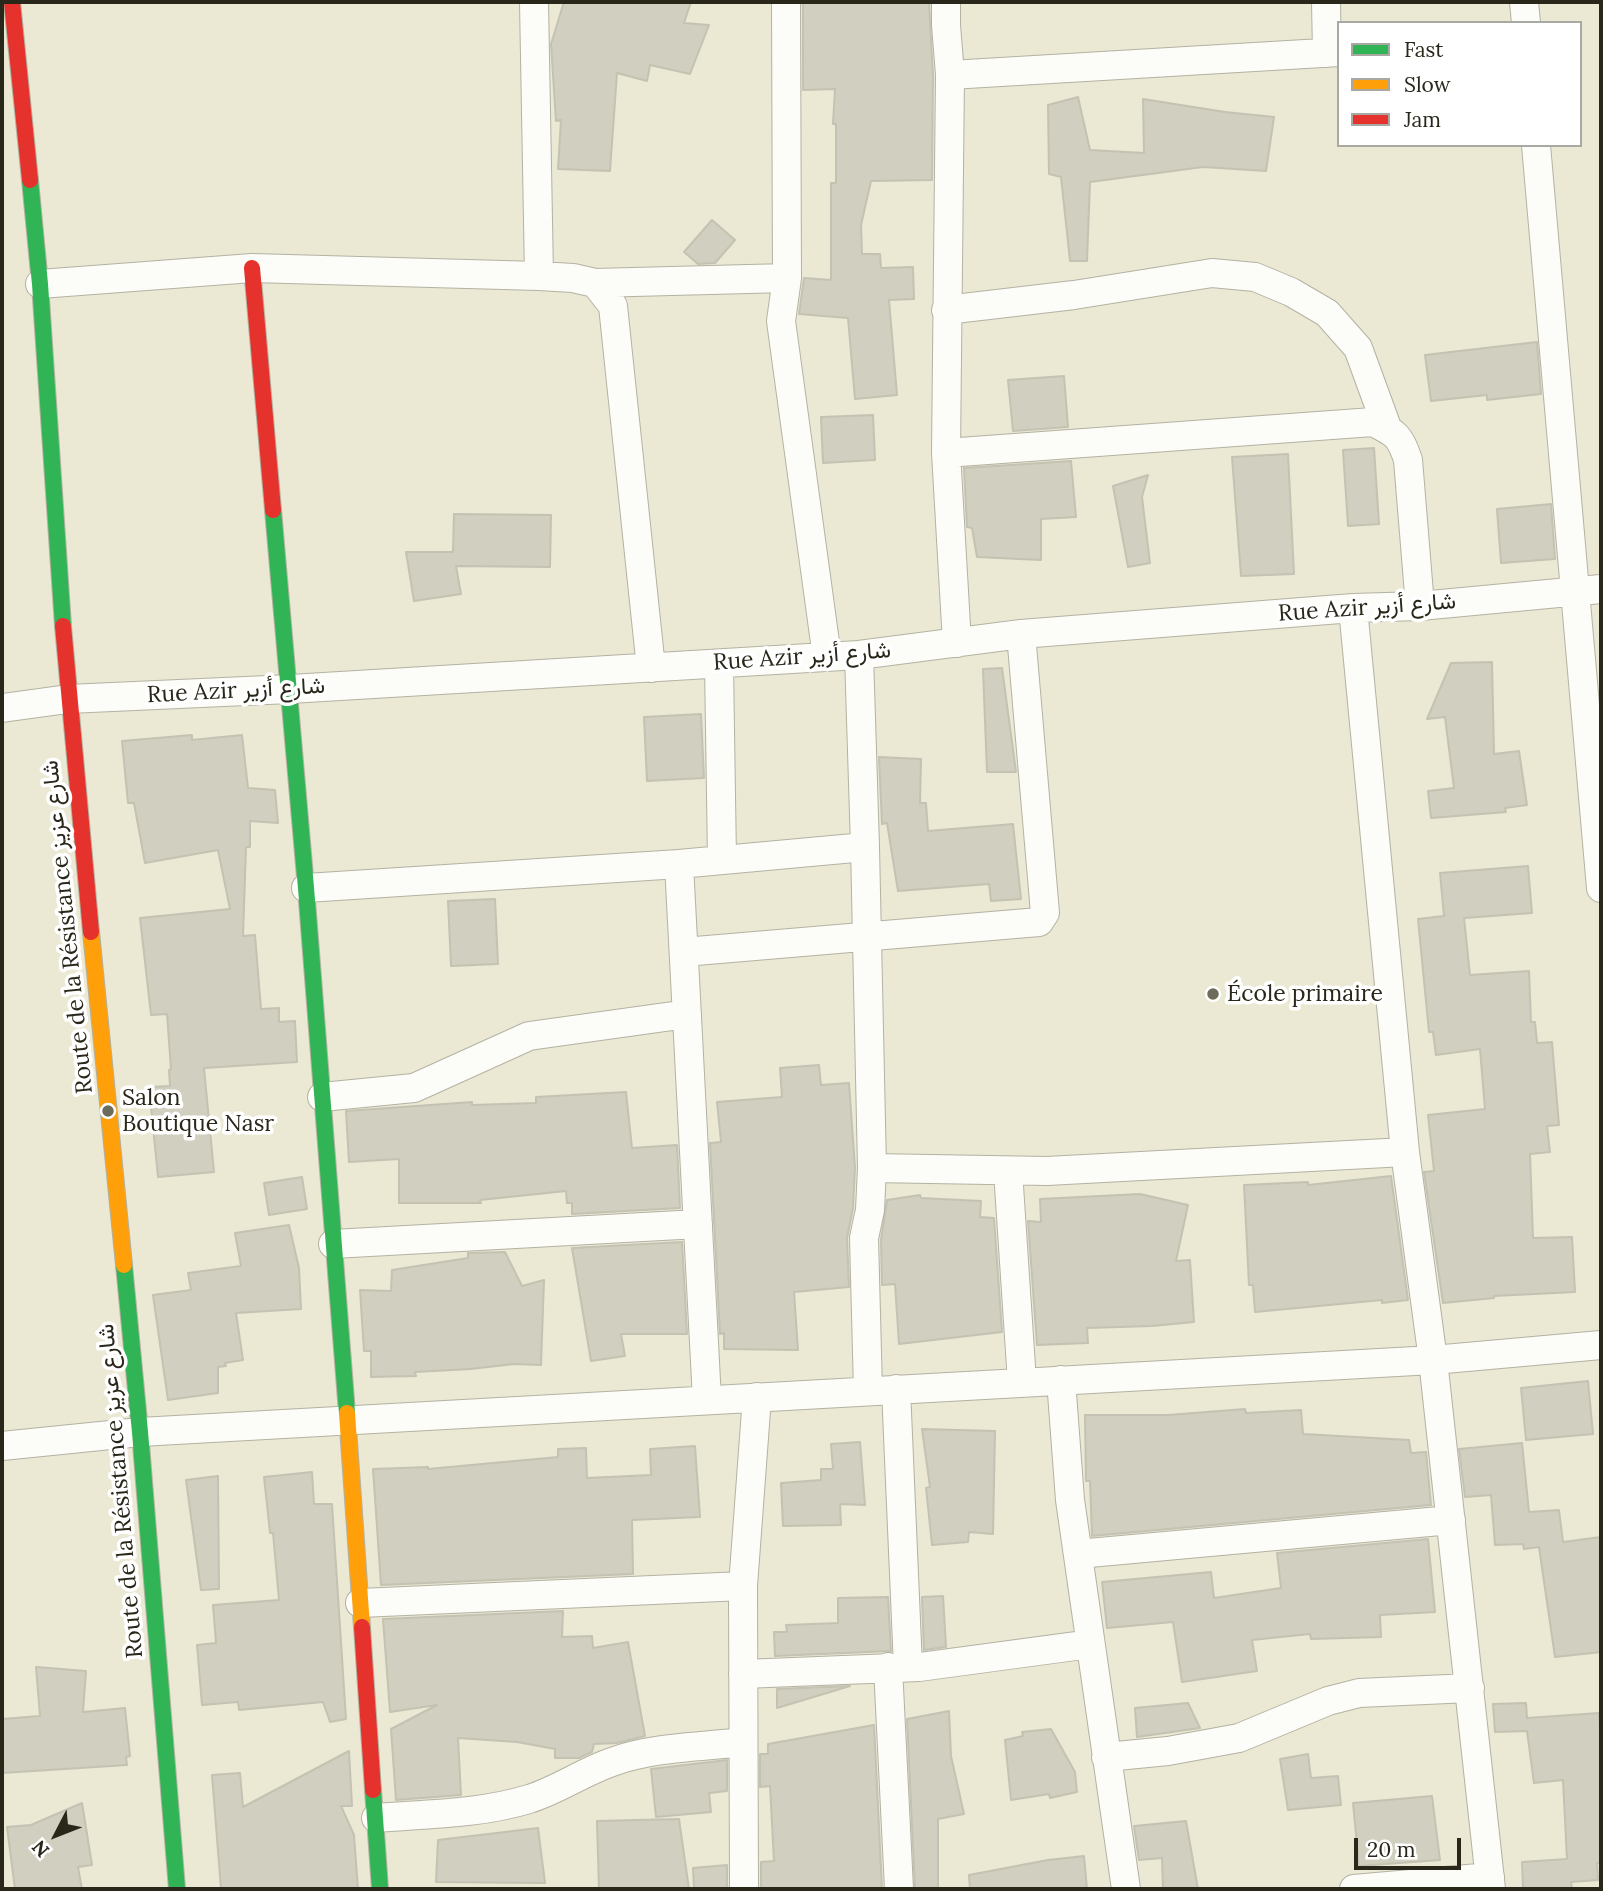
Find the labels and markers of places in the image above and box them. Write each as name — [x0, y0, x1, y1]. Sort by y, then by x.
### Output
place label: École primaire — [1227, 980, 1383, 1008]
marker: École primaire — [1205, 986, 1221, 1002]
place label: Salon Boutique Nasr — [122, 1084, 274, 1138]
marker: Salon Boutique Nasr — [100, 1103, 116, 1119]

